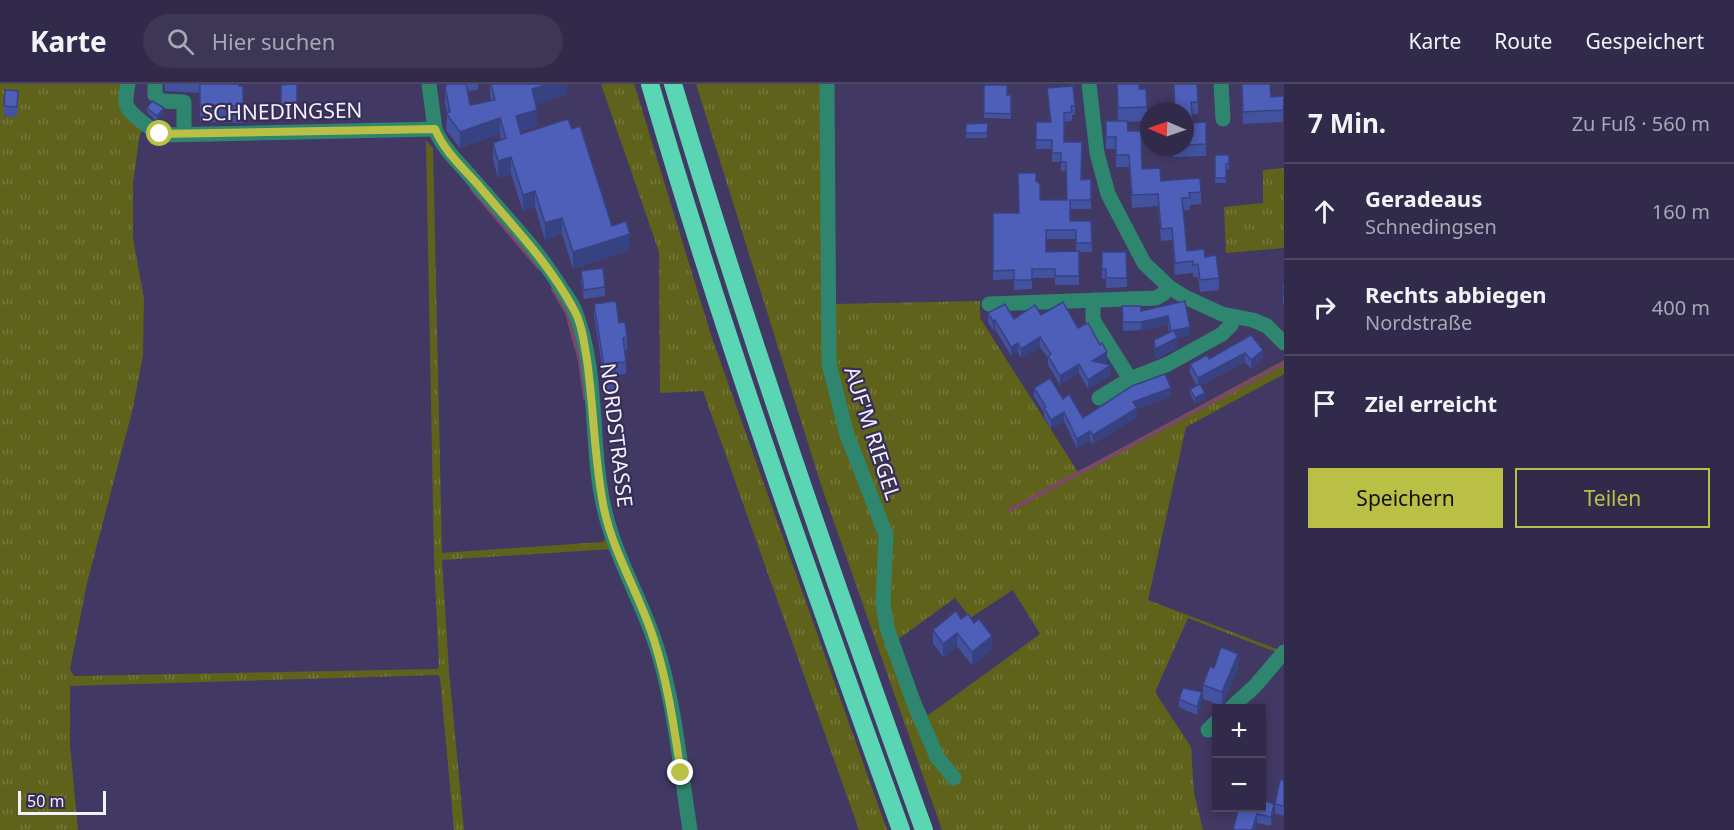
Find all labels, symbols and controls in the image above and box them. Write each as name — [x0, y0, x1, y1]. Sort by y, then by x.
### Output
search box — [143, 14, 563, 68]
text: Karte — [30, 22, 107, 60]
icon: search — [164, 25, 197, 58]
text: Hier suchen — [212, 26, 335, 56]
text: Karte — [1408, 27, 1461, 55]
text: Route — [1494, 27, 1552, 55]
text: Gespeichert — [1585, 27, 1704, 55]
street label: SCHNEDINGSEN — [201, 96, 363, 126]
north arrow — [1140, 102, 1194, 156]
text: 7 Min. — [1308, 105, 1386, 141]
text: Zu Fuß · 560 m — [1572, 110, 1710, 137]
route start — [146, 120, 172, 146]
text: Geradeaus — [1365, 183, 1482, 213]
icon: ahead — [1308, 195, 1341, 228]
text: 160 m — [1652, 198, 1710, 225]
text: Schnedingsen — [1365, 213, 1497, 240]
text: Rechts abbiegen — [1365, 279, 1547, 309]
icon: right — [1308, 291, 1341, 324]
text: 400 m — [1652, 294, 1710, 321]
text: Nordstraße — [1365, 309, 1472, 336]
street label: NORDSTRASSE — [594, 361, 640, 509]
street label: AUF'M RIEGEL — [838, 363, 908, 503]
icon: arrive — [1308, 387, 1341, 420]
text: Ziel erreicht — [1365, 388, 1497, 418]
button: Speichern — [1308, 468, 1503, 528]
button: Teilen — [1515, 468, 1710, 528]
map controls — [1212, 704, 1266, 812]
button: + — [1212, 704, 1266, 758]
button: − — [1212, 758, 1266, 812]
route end — [667, 759, 693, 785]
scale bar — [18, 788, 106, 816]
text: 50 m — [27, 790, 64, 812]

